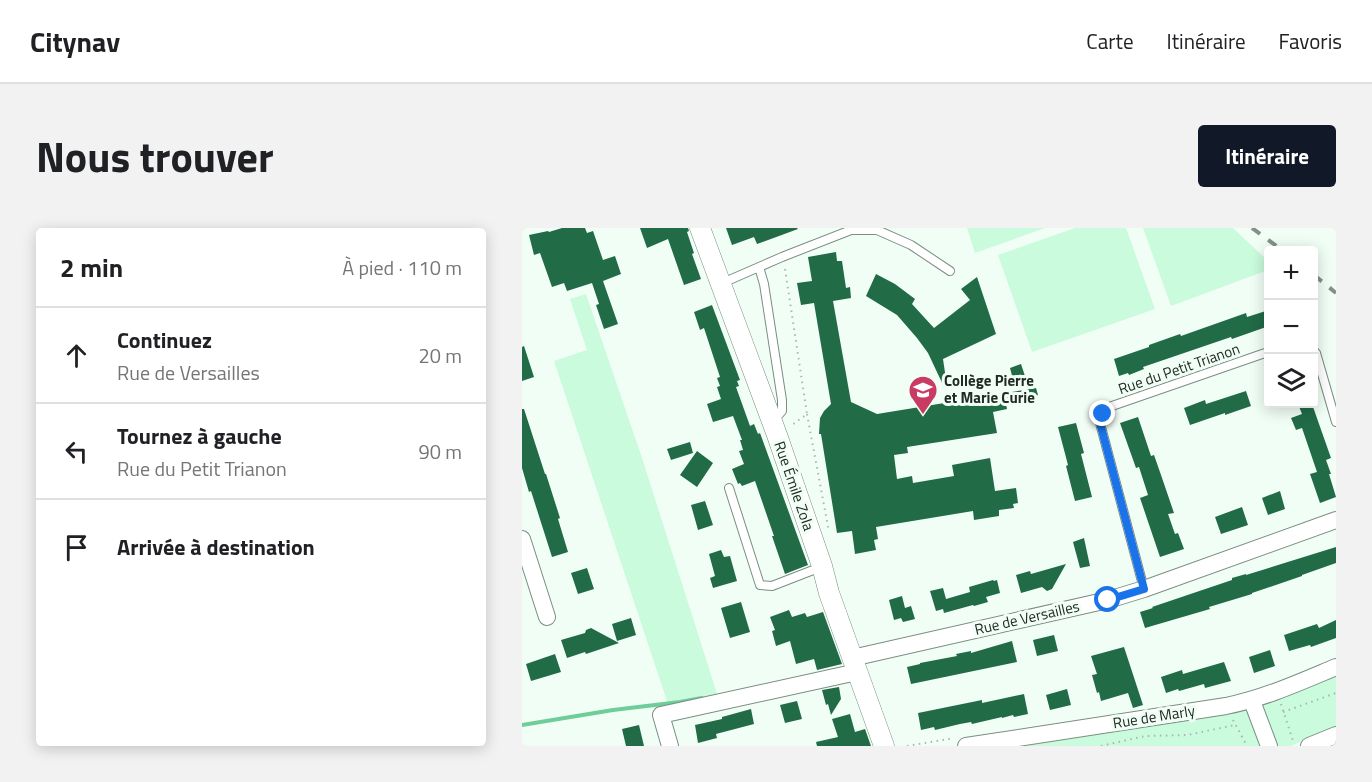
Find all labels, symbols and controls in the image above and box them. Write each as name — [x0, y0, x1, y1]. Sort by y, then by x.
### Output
text: Citynav — [30, 20, 120, 63]
text: Carte — [1086, 25, 1134, 57]
text: Itinéraire — [1167, 25, 1246, 57]
text: Favoris — [1279, 25, 1342, 57]
text: Nous trouver — [36, 124, 274, 188]
button: Itinéraire — [1198, 125, 1336, 187]
map controls — [1264, 246, 1318, 408]
button: + — [1264, 246, 1318, 300]
text: 2 min — [60, 248, 123, 287]
text: À pied · 110 m — [342, 252, 462, 283]
button: − — [1264, 300, 1318, 354]
text: Continuez — [117, 323, 212, 357]
street label: Rue du Petit Trianon — [1115, 337, 1243, 400]
icon: ahead — [60, 339, 93, 372]
text: 20 m — [418, 340, 462, 371]
button: layers — [1264, 354, 1318, 408]
text: Rue de Versailles — [117, 357, 260, 388]
place label: Collège Pierre et Marie Curie — [944, 369, 1035, 409]
school or university icon: Collège Pierre et Marie Curie — [907, 374, 939, 416]
route end — [1089, 400, 1115, 426]
text: Tournez à gauche — [117, 419, 282, 453]
icon: left — [60, 435, 93, 468]
text: 90 m — [418, 436, 462, 467]
street label: Rue Émile Zola — [768, 438, 821, 534]
text: Rue du Petit Trianon — [117, 453, 287, 484]
text: Arrivée à destination — [117, 530, 315, 564]
icon: arrive — [60, 531, 93, 564]
route start — [1094, 586, 1120, 612]
street label: Rue de Versailles — [972, 594, 1082, 641]
street label: Rue de Marly — [1111, 699, 1197, 734]

